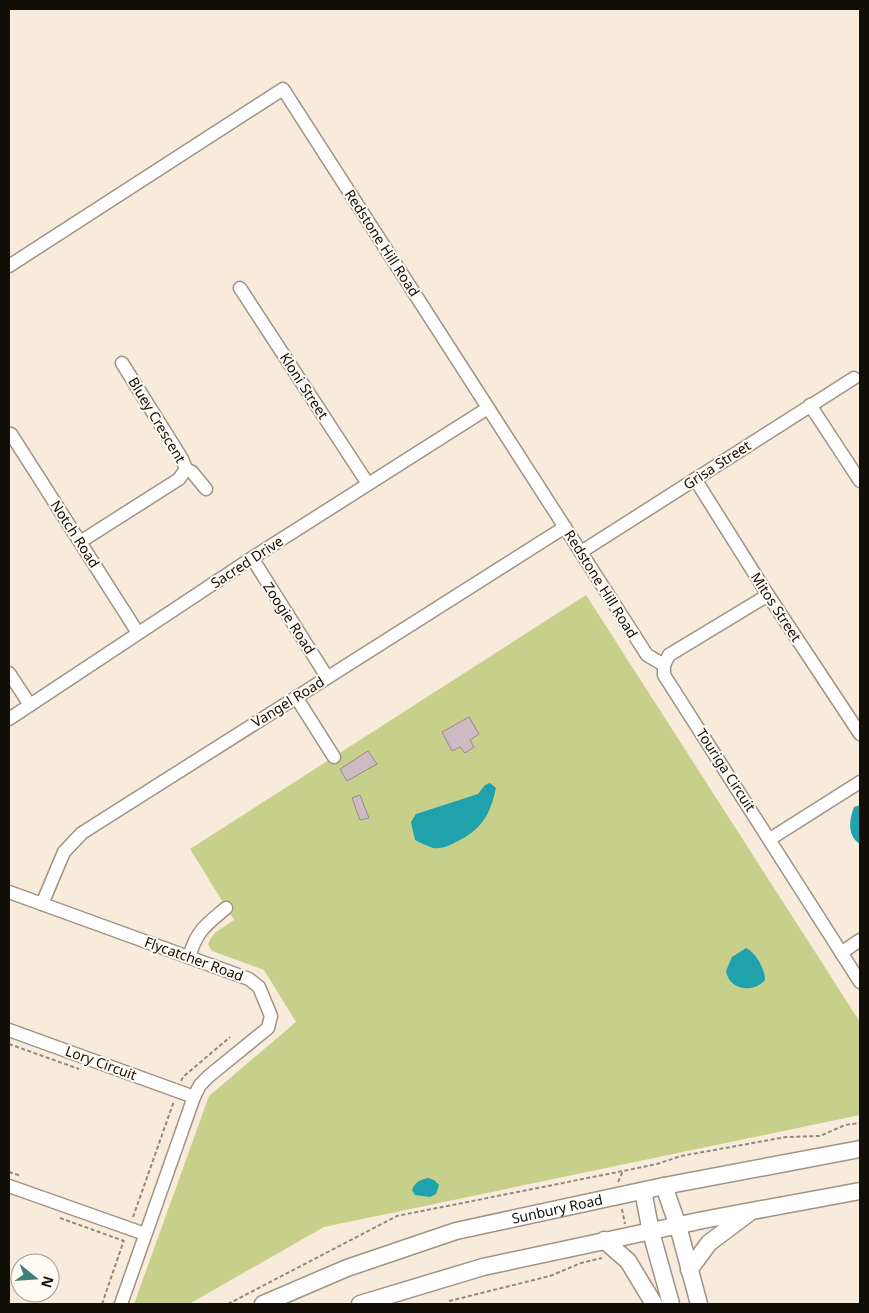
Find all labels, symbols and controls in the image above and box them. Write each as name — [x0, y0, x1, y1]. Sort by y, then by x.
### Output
street label: Redstone Hill Road — [341, 186, 424, 300]
street label: Kloni Street — [276, 349, 333, 423]
street label: Bluey Crescent — [124, 373, 191, 466]
street label: Grisa Street — [679, 436, 754, 493]
street label: Notch Road — [47, 496, 104, 571]
street label: Redstone Hill Road — [560, 526, 642, 641]
street label: Sacred Drive — [207, 531, 287, 592]
street label: Mitos Street — [747, 568, 806, 645]
street label: Zoogie Road — [259, 578, 320, 657]
street label: Vangel Road — [248, 672, 328, 731]
street label: Touriga Circuit — [692, 725, 760, 815]
street label: Flycatcher Road — [142, 932, 246, 985]
street label: Lory Circuit — [63, 1041, 139, 1084]
street label: Sunbury Road — [510, 1190, 604, 1228]
north arrow — [10, 1253, 60, 1303]
text: N — [37, 1274, 59, 1290]

